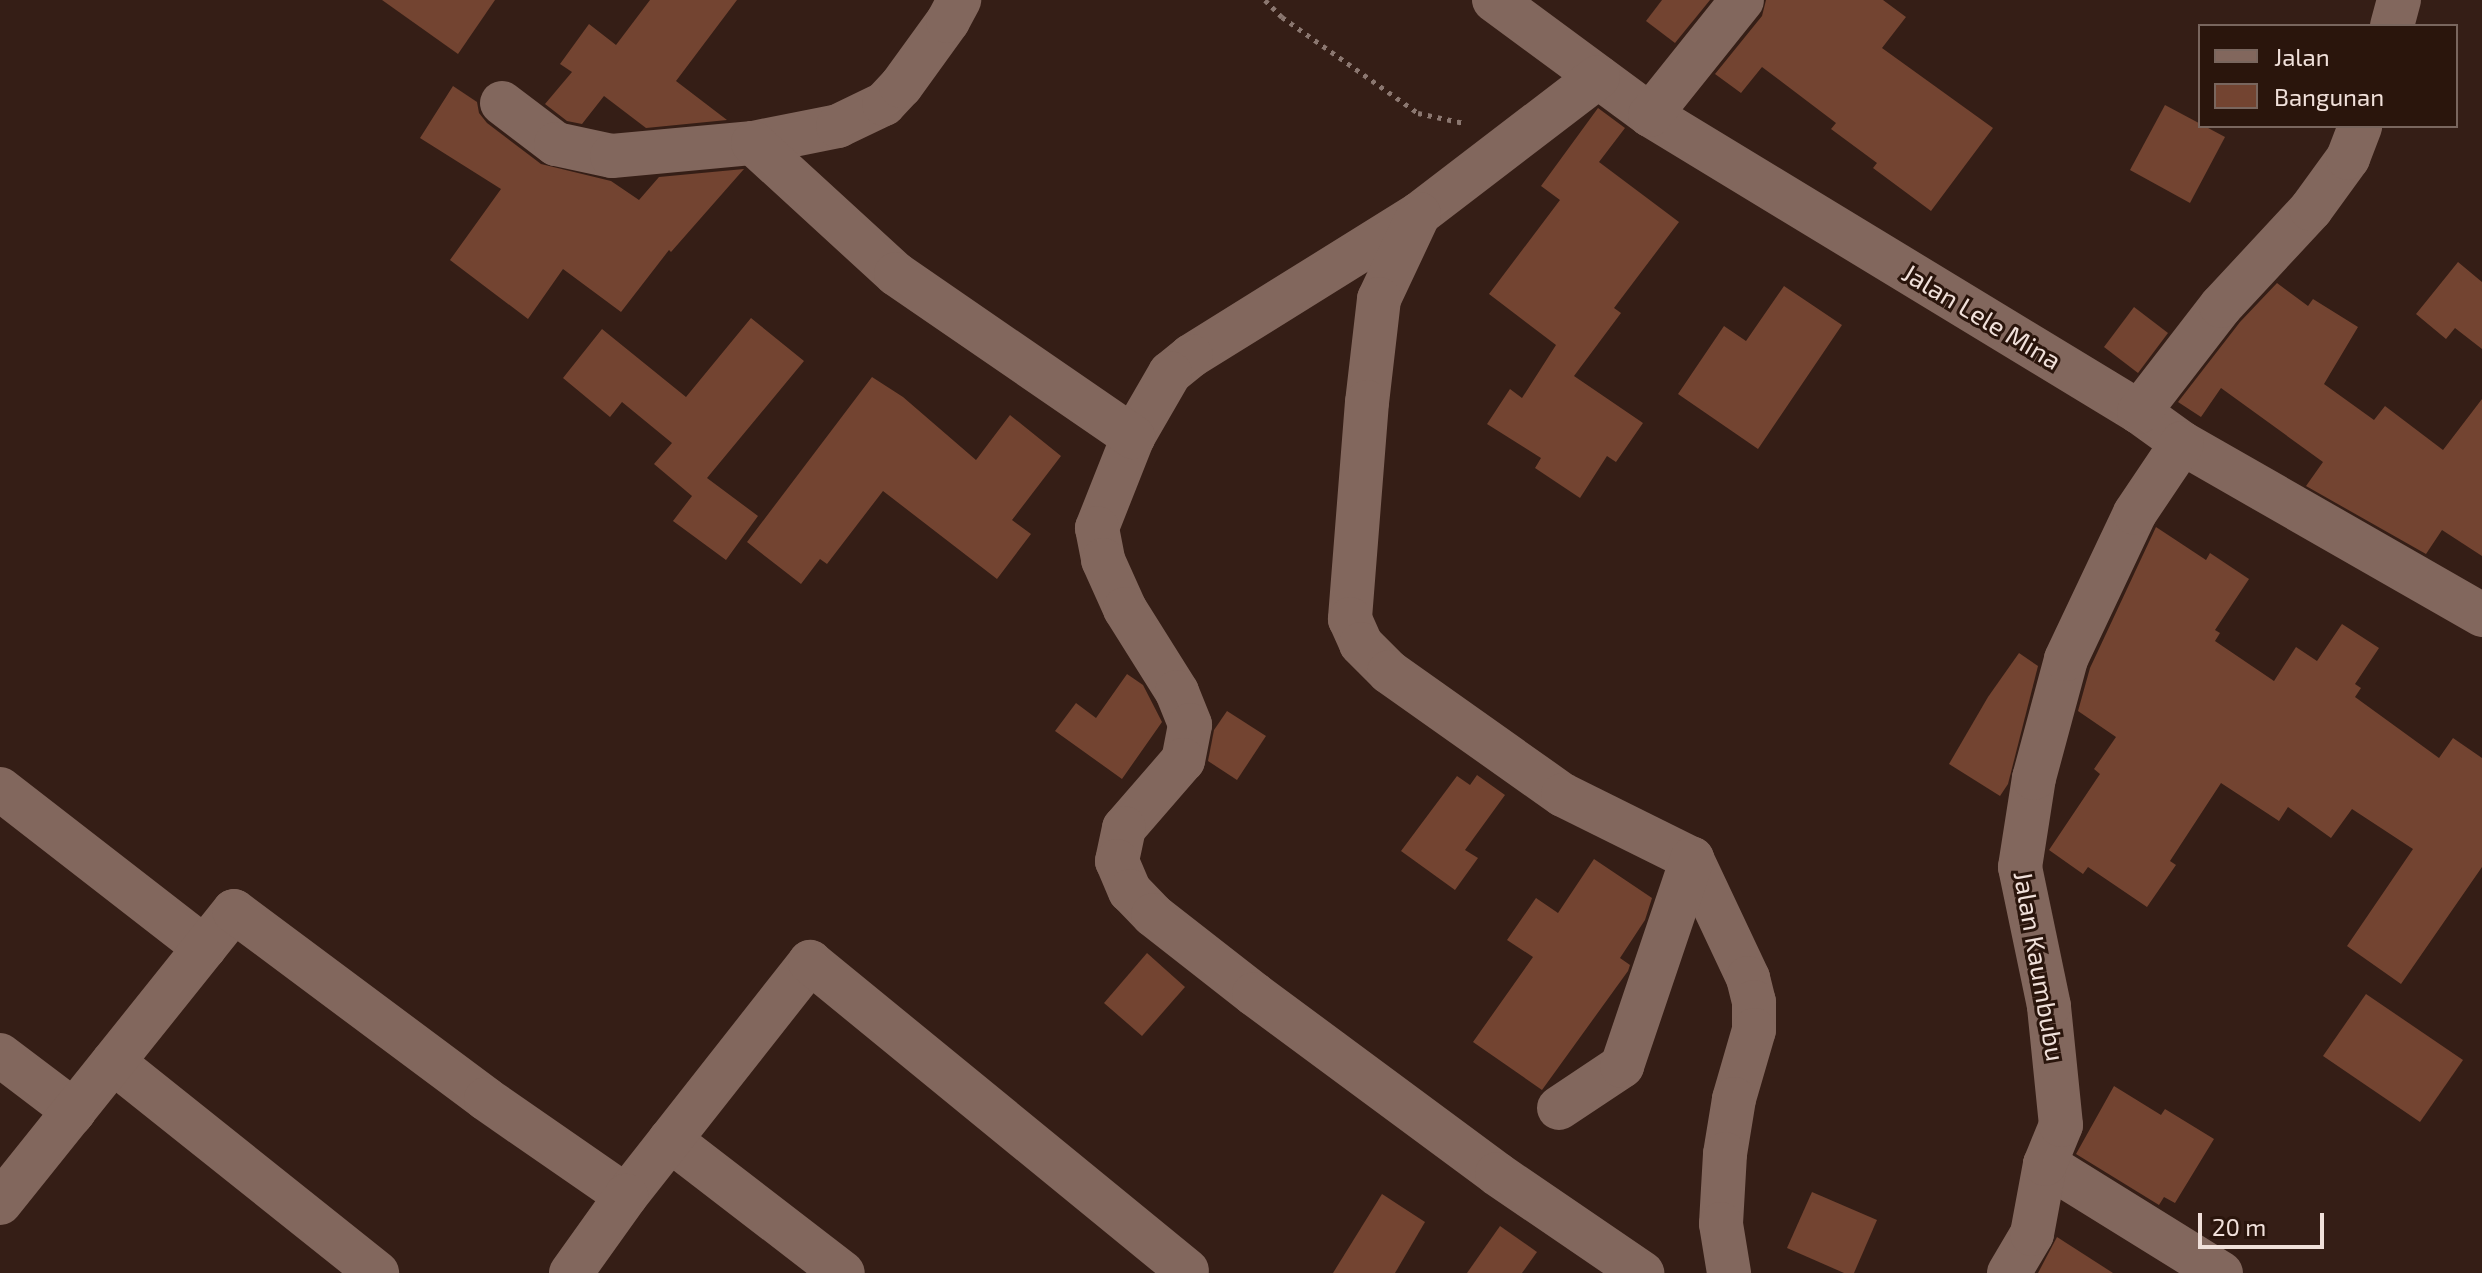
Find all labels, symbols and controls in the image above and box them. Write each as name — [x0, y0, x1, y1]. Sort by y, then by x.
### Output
legend — [2198, 24, 2458, 128]
text: Jalan — [2274, 42, 2330, 71]
text: Bangunan — [2274, 82, 2384, 111]
street label: Jalan Lele Mina — [1897, 256, 2067, 376]
street label: Jalan Kaumbubu — [2008, 868, 2072, 1064]
scale bar — [2202, 1197, 2328, 1247]
text: 20 m — [2212, 1212, 2266, 1241]

